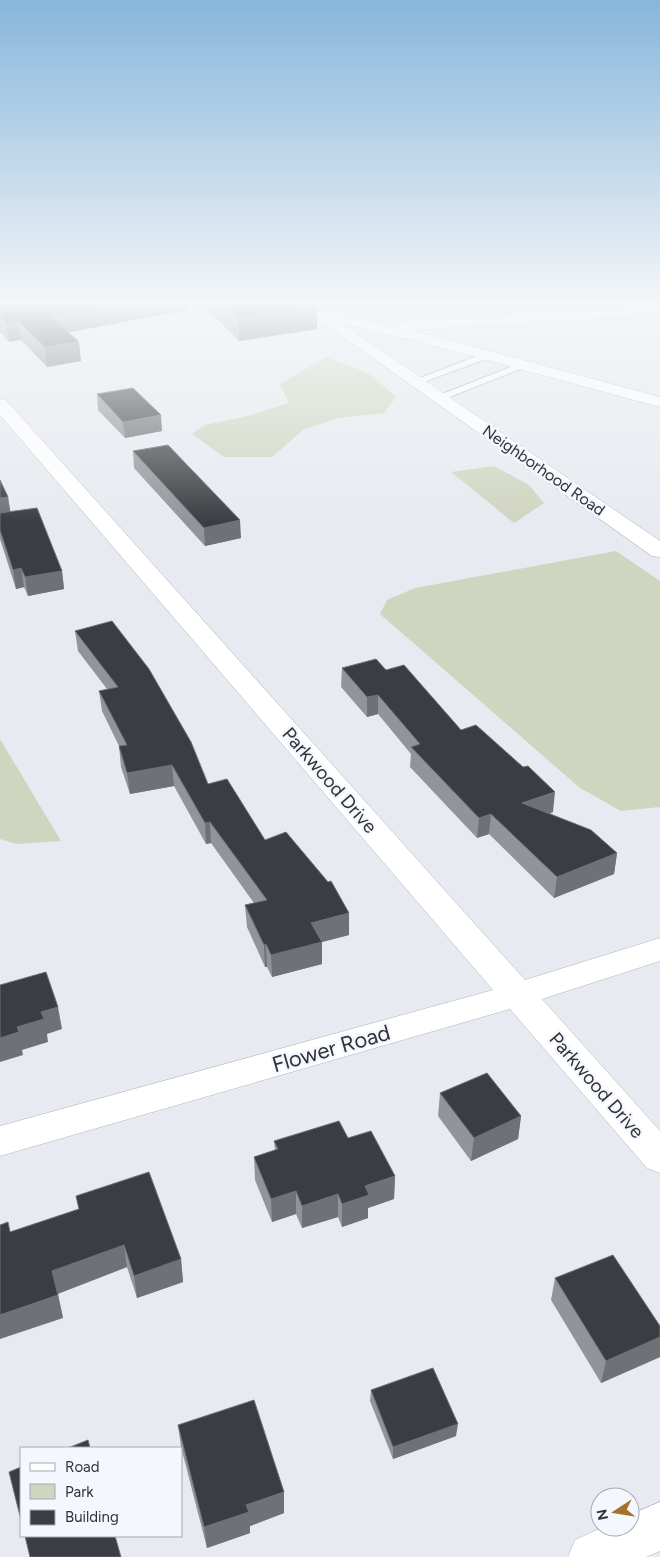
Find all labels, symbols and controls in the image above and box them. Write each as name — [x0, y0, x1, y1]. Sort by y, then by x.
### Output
street label: Neighborhood Road — [479, 421, 608, 520]
street label: Parkwood Drive — [277, 723, 382, 838]
street label: Flower Road — [269, 1019, 393, 1078]
street label: Parkwood Drive — [544, 1028, 649, 1143]
legend — [20, 1447, 182, 1537]
text: Road — [65, 1458, 100, 1476]
text: Park — [65, 1483, 94, 1501]
north arrow — [590, 1487, 640, 1537]
text: Building — [65, 1508, 119, 1526]
text: N — [593, 1508, 612, 1522]

